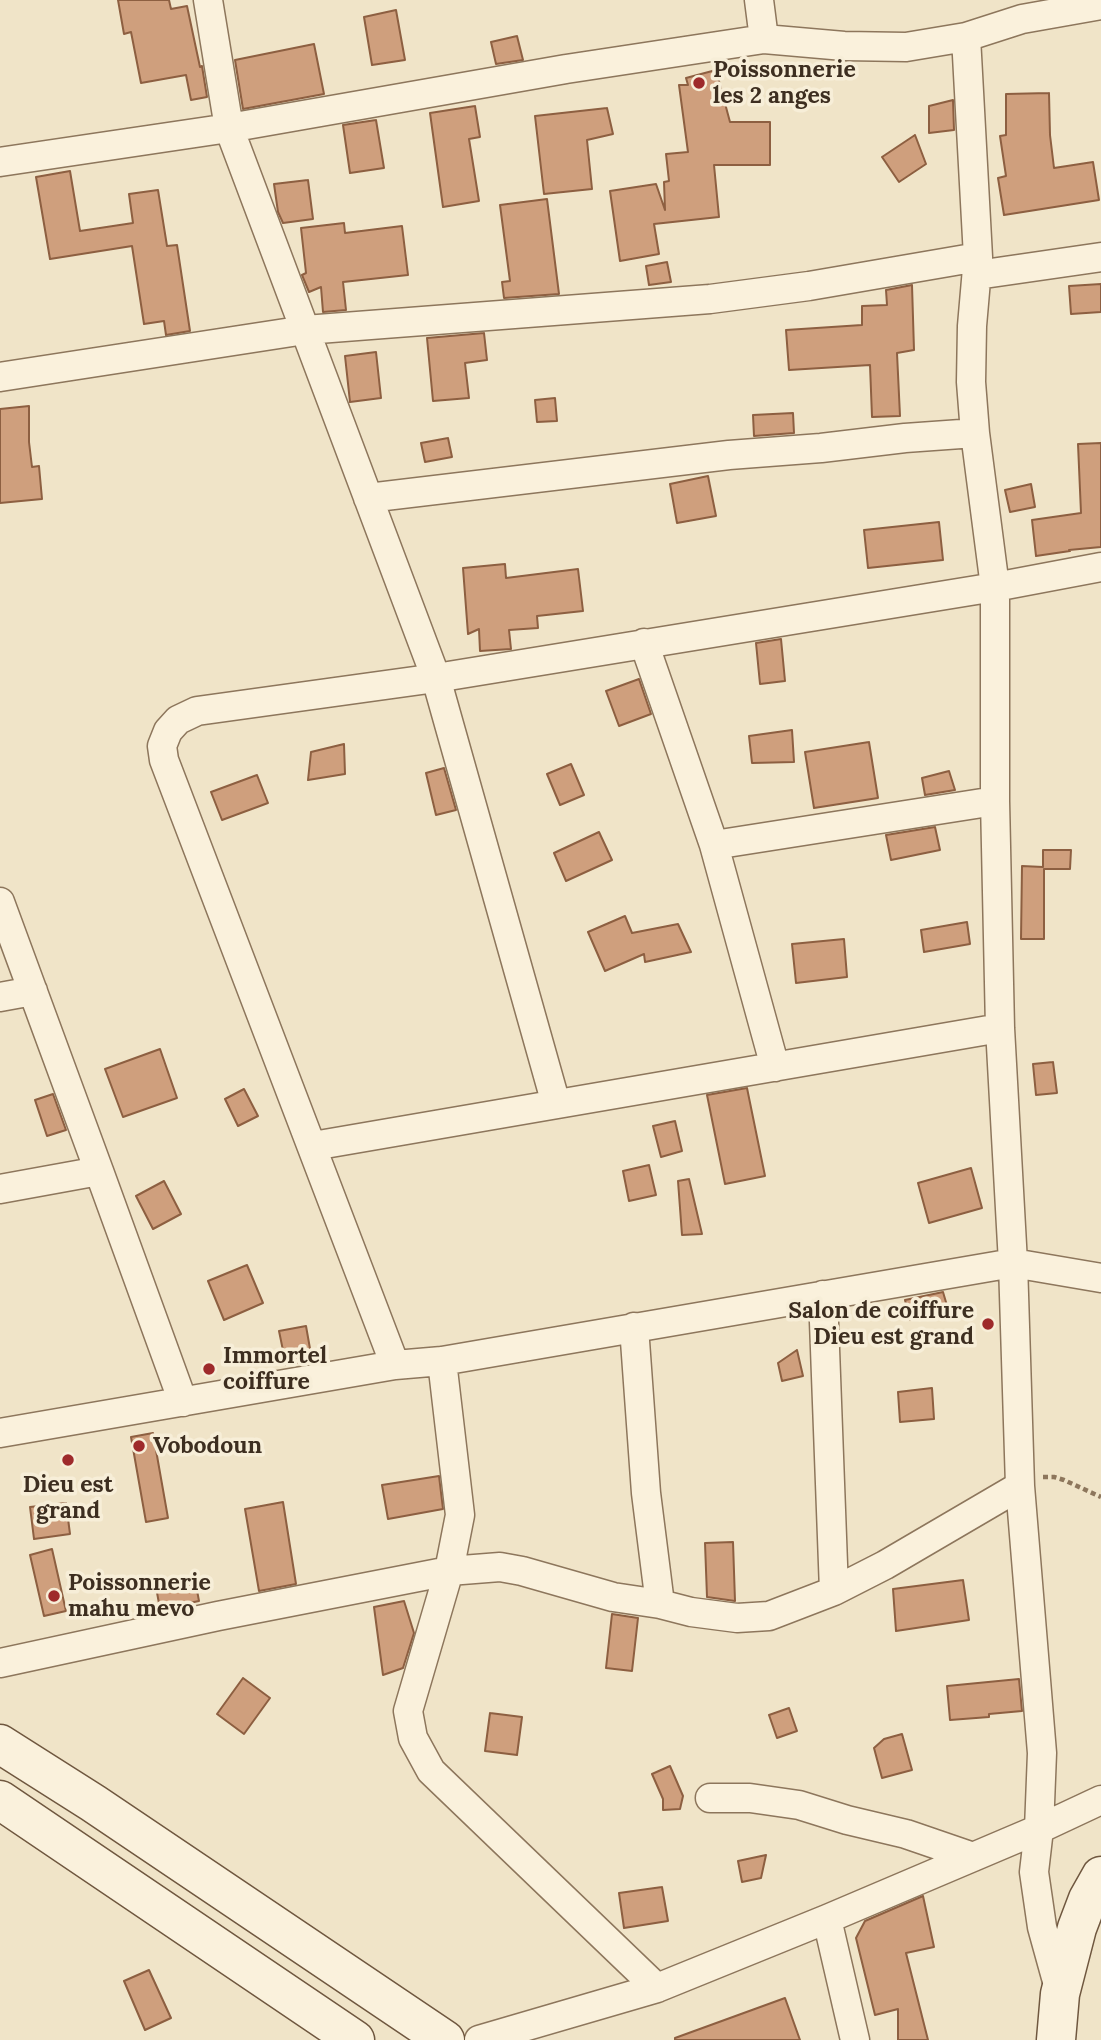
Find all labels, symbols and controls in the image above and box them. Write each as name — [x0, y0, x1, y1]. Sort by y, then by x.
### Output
place label: Poissonnerie les 2 anges — [713, 56, 856, 110]
marker: Poissonnerie les 2 anges — [691, 75, 707, 91]
place label: Salon de coiffure Dieu est grand — [788, 1297, 974, 1351]
marker: Salon de coiffure Dieu est grand — [980, 1316, 996, 1332]
place label: Immortel coiffure — [223, 1342, 327, 1396]
marker: Immortel coiffure — [201, 1361, 217, 1377]
place label: Vobodoun — [153, 1432, 262, 1460]
marker: Vobodoun — [131, 1438, 147, 1454]
marker: Dieu est grand — [60, 1452, 76, 1468]
place label: Dieu est grand — [23, 1471, 113, 1525]
place label: Poissonnerie mahu mevo — [68, 1569, 211, 1623]
marker: Poissonnerie mahu mevo — [46, 1588, 62, 1604]

